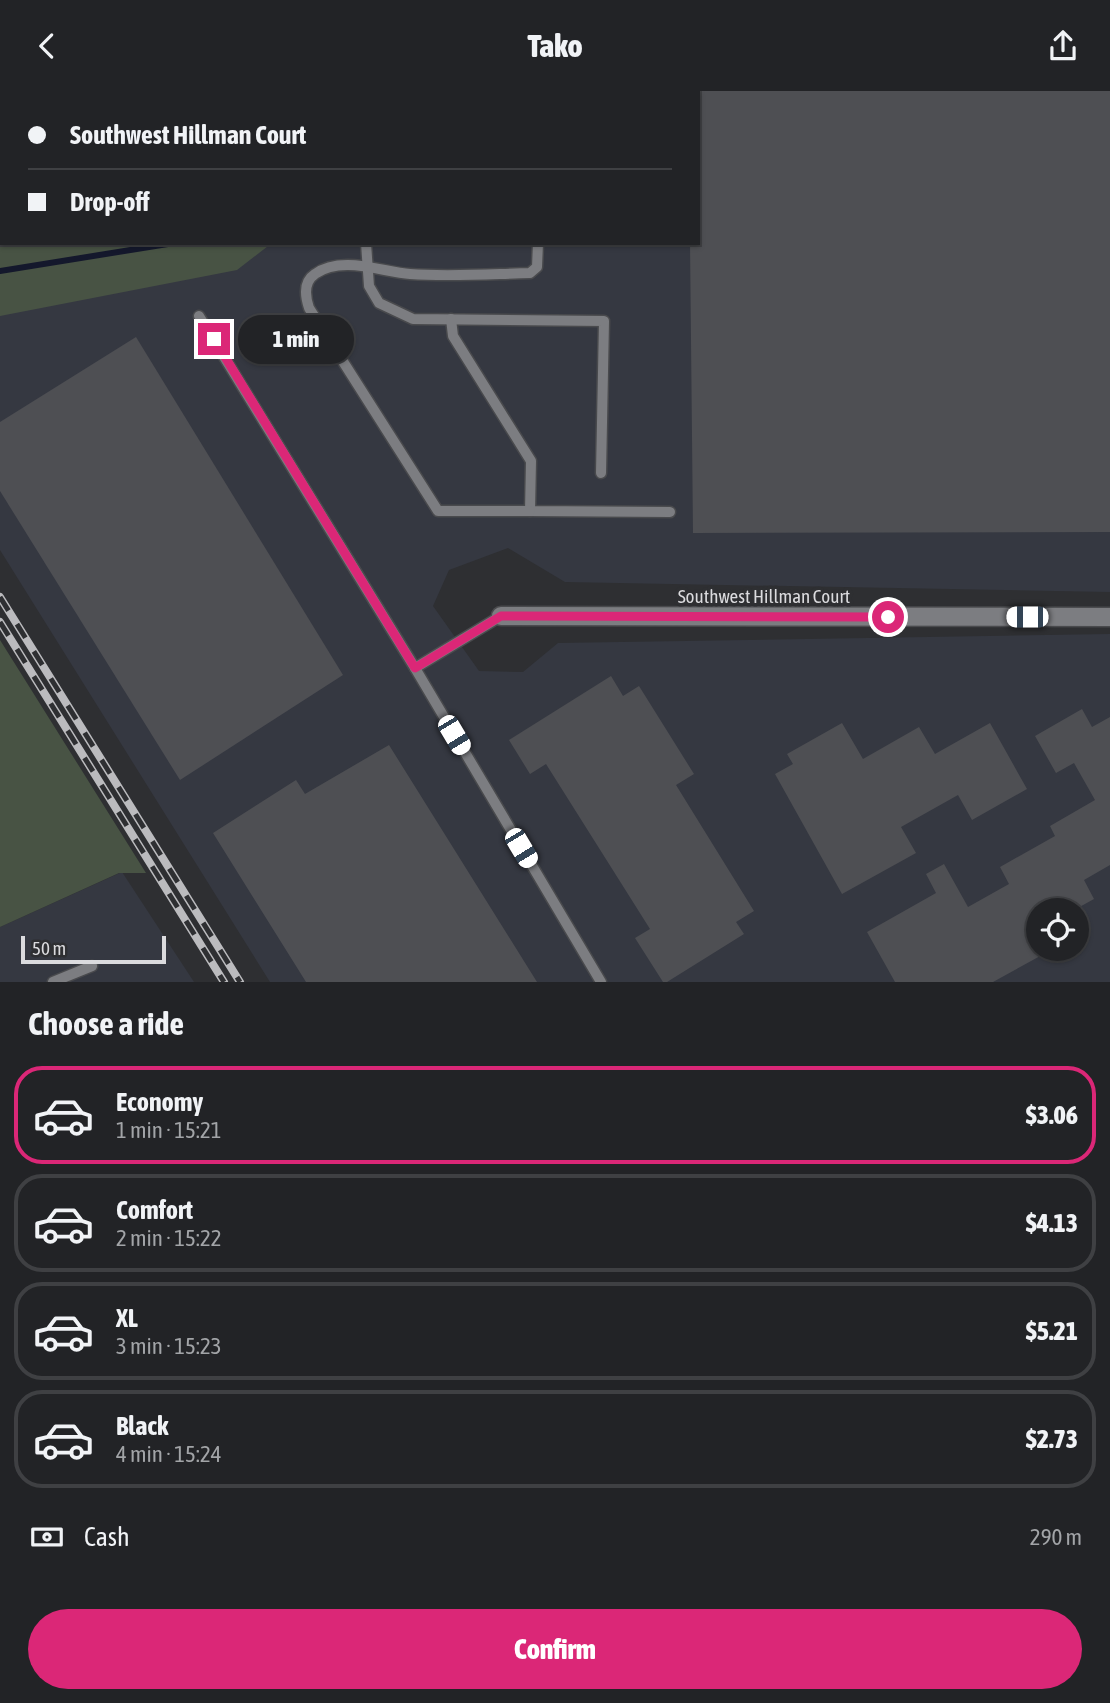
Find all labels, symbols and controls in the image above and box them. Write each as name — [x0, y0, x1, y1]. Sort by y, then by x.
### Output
icon: back — [28, 27, 66, 65]
text: Tako — [527, 27, 583, 64]
icon: share — [1044, 27, 1082, 65]
text: Southwest Hillman Court — [70, 120, 306, 150]
text: Drop-off — [70, 187, 150, 217]
callout: 1 min — [238, 315, 354, 363]
route end — [198, 323, 230, 355]
text: 1 min — [273, 326, 319, 352]
street label: Southwest Hillman Court — [678, 585, 850, 607]
route start — [872, 601, 904, 633]
car — [1007, 607, 1049, 628]
car — [435, 712, 474, 758]
car — [502, 825, 541, 871]
map controls — [1026, 898, 1089, 961]
button: locate — [1026, 898, 1089, 961]
scale bar — [21, 933, 166, 965]
text: 50 m — [32, 937, 66, 959]
text: Choose a ride — [28, 1005, 184, 1042]
icon: car — [32, 1084, 95, 1147]
text: Economy — [116, 1087, 203, 1117]
text: $3.06 — [1026, 1100, 1078, 1130]
text: 1 min · 15:21 — [116, 1117, 222, 1143]
icon: car — [32, 1192, 95, 1255]
text: Comfort — [116, 1195, 193, 1225]
text: $4.13 — [1026, 1208, 1078, 1238]
text: 2 min · 15:22 — [116, 1225, 222, 1251]
icon: car — [32, 1300, 95, 1363]
text: XL — [116, 1303, 138, 1333]
text: $5.21 — [1026, 1316, 1078, 1346]
text: 3 min · 15:23 — [116, 1333, 222, 1359]
icon: car — [32, 1408, 95, 1471]
text: Black — [116, 1411, 168, 1441]
text: $2.73 — [1026, 1424, 1078, 1454]
text: 4 min · 15:24 — [116, 1441, 222, 1467]
icon: cash — [28, 1518, 66, 1556]
text: Cash — [84, 1522, 130, 1552]
text: 290 m — [1030, 1524, 1082, 1550]
button: Confirm — [28, 1609, 1082, 1689]

